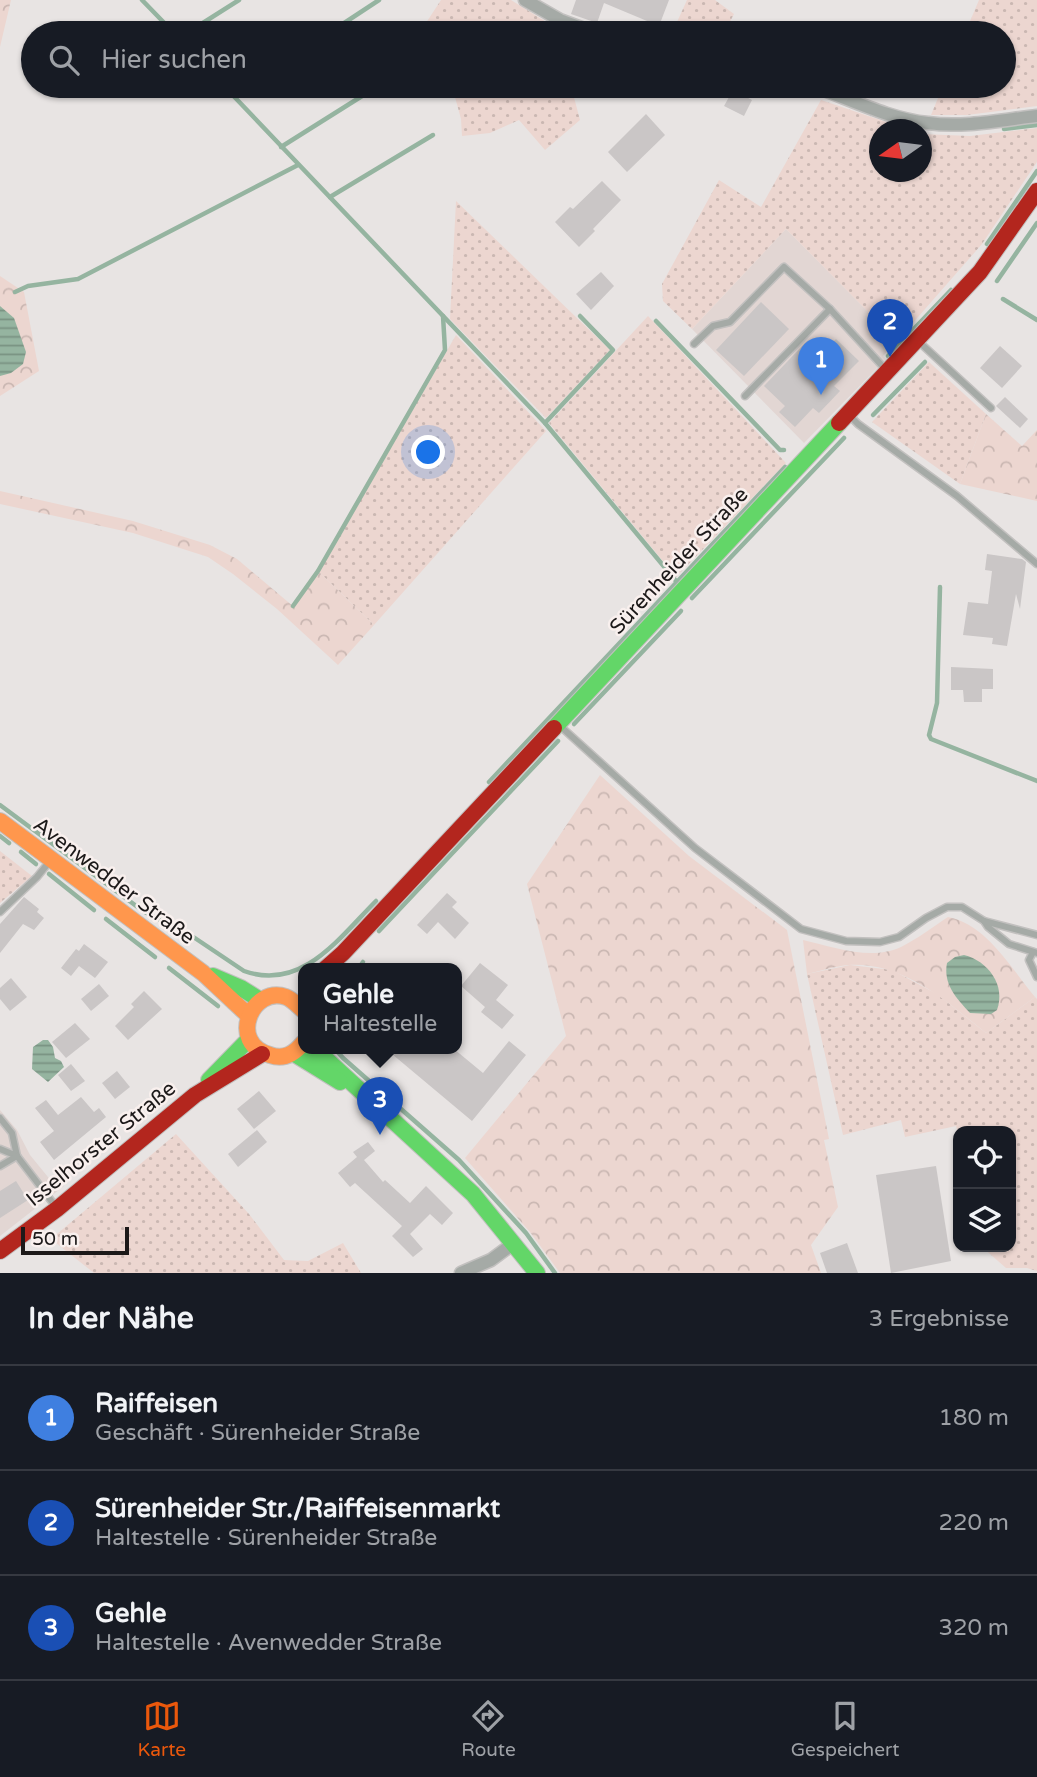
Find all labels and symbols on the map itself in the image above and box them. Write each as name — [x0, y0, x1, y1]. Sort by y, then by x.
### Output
north arrow — [869, 119, 932, 182]
pin: 2 — [867, 299, 913, 357]
pin: 1 — [798, 337, 844, 395]
your location — [411, 435, 445, 469]
street label: Sürenheider Straße — [605, 482, 754, 640]
street label: Avenwedder Straße — [28, 812, 200, 950]
street label: Isselhorster Straße — [21, 1076, 181, 1212]
pin: 3 — [357, 1077, 403, 1135]
scale bar — [21, 1224, 130, 1256]

